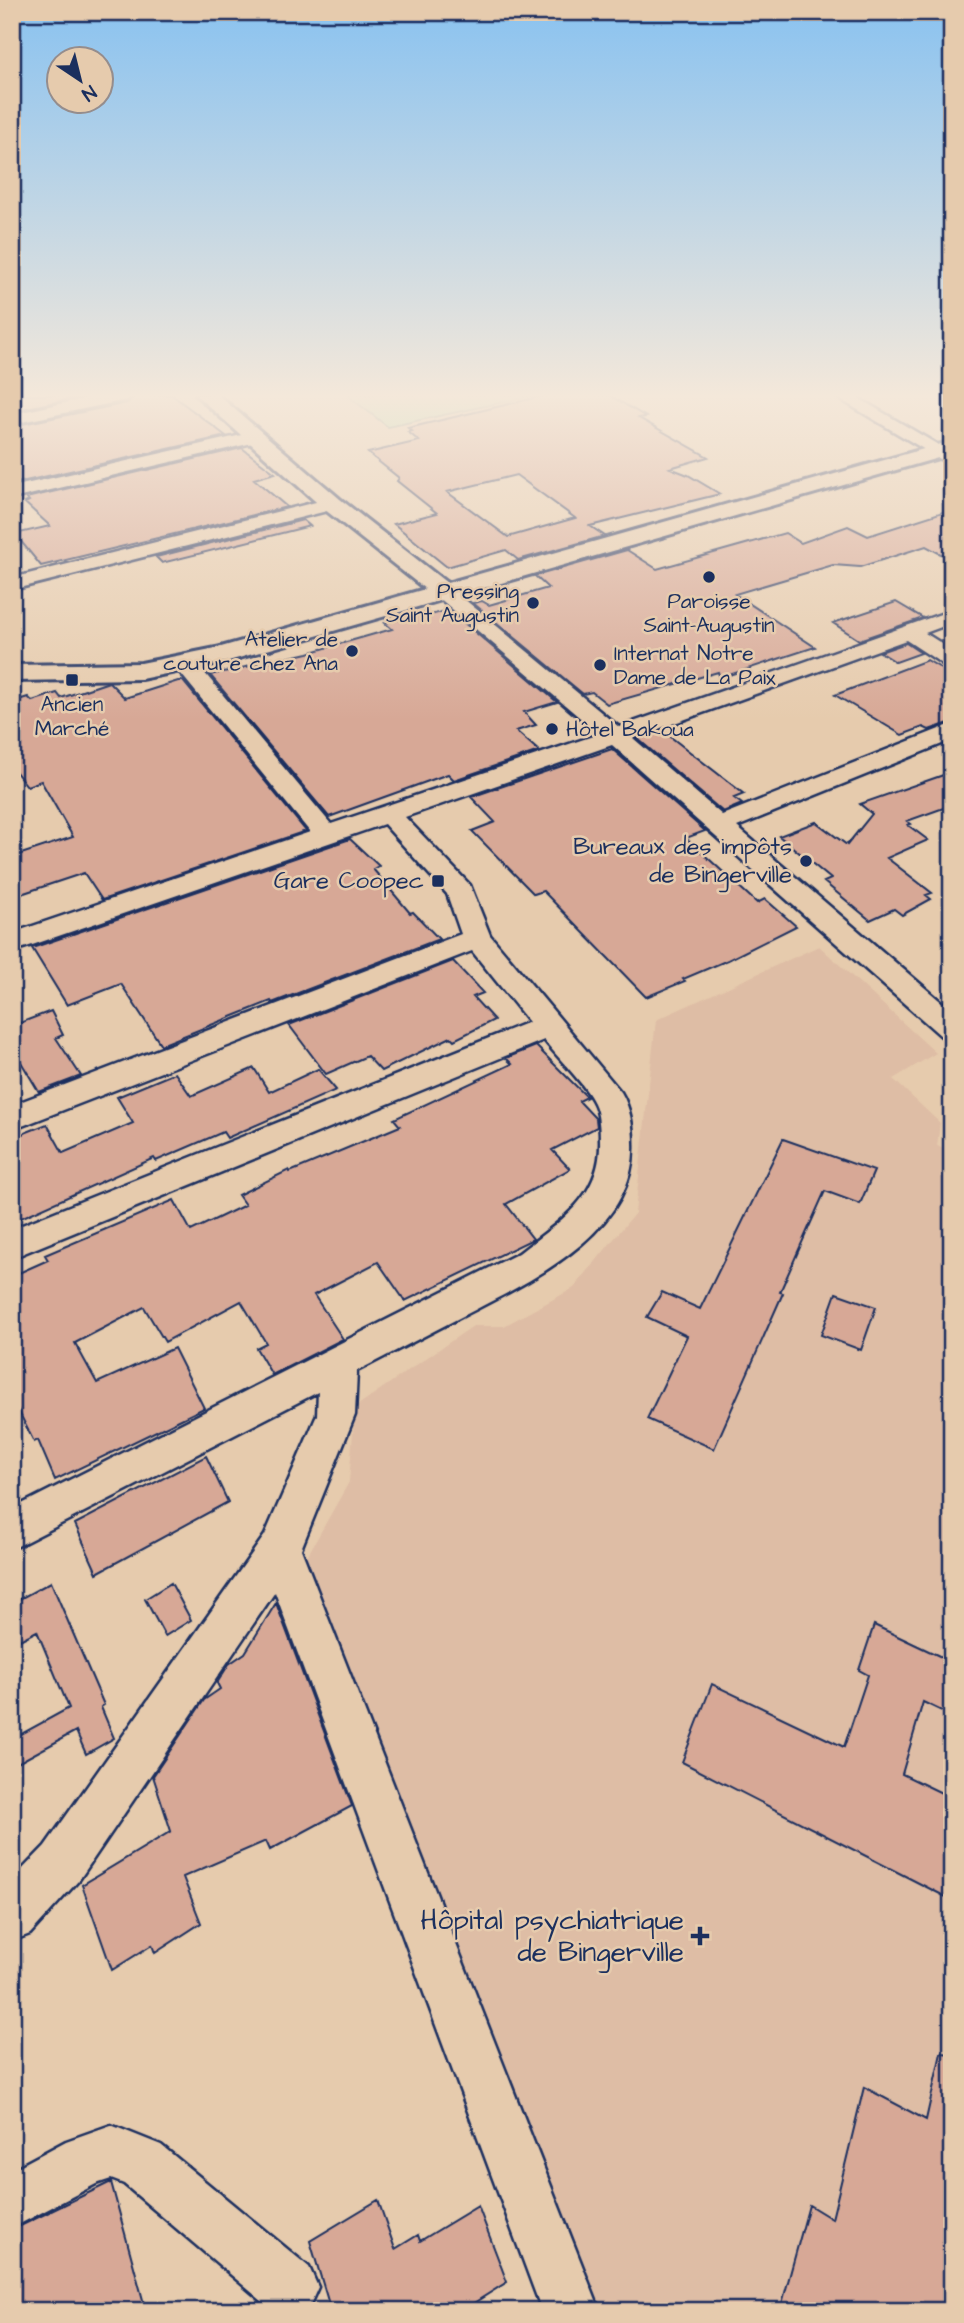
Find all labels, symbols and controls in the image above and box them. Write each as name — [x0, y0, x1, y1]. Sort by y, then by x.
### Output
north arrow — [46, 46, 116, 116]
text: N — [76, 78, 102, 107]
marker: Paroisse Saint-Augustin — [701, 569, 717, 585]
place label: Pressing Saint Augustin — [386, 577, 519, 632]
place label: Paroisse Saint-Augustin — [643, 587, 775, 642]
marker: Pressing Saint Augustin — [525, 595, 541, 611]
place label: Atelier de couture chez Ana — [163, 625, 338, 678]
place label: Internat Notre Dame de La Paix — [614, 639, 776, 692]
marker: Atelier de couture chez Ana — [344, 643, 360, 659]
marker: Internat Notre Dame de La Paix — [592, 657, 608, 673]
marker: Ancien Marché — [64, 672, 80, 688]
place label: Ancien Marché — [35, 690, 109, 743]
place label: Hôtel Bakoua — [566, 715, 694, 744]
marker: Hôtel Bakoua — [544, 721, 560, 737]
place label: Bureaux des impôts de Bingerville — [573, 830, 792, 893]
marker: Bureaux des impôts de Bingerville — [798, 853, 814, 869]
place label: Gare Coopec — [274, 864, 424, 898]
marker: Gare Coopec — [430, 873, 446, 889]
place label: Hôpital psychiatrique de Bingerville — [420, 1901, 684, 1973]
marker: Hôpital psychiatrique de Bingerville — [690, 1926, 710, 1946]

